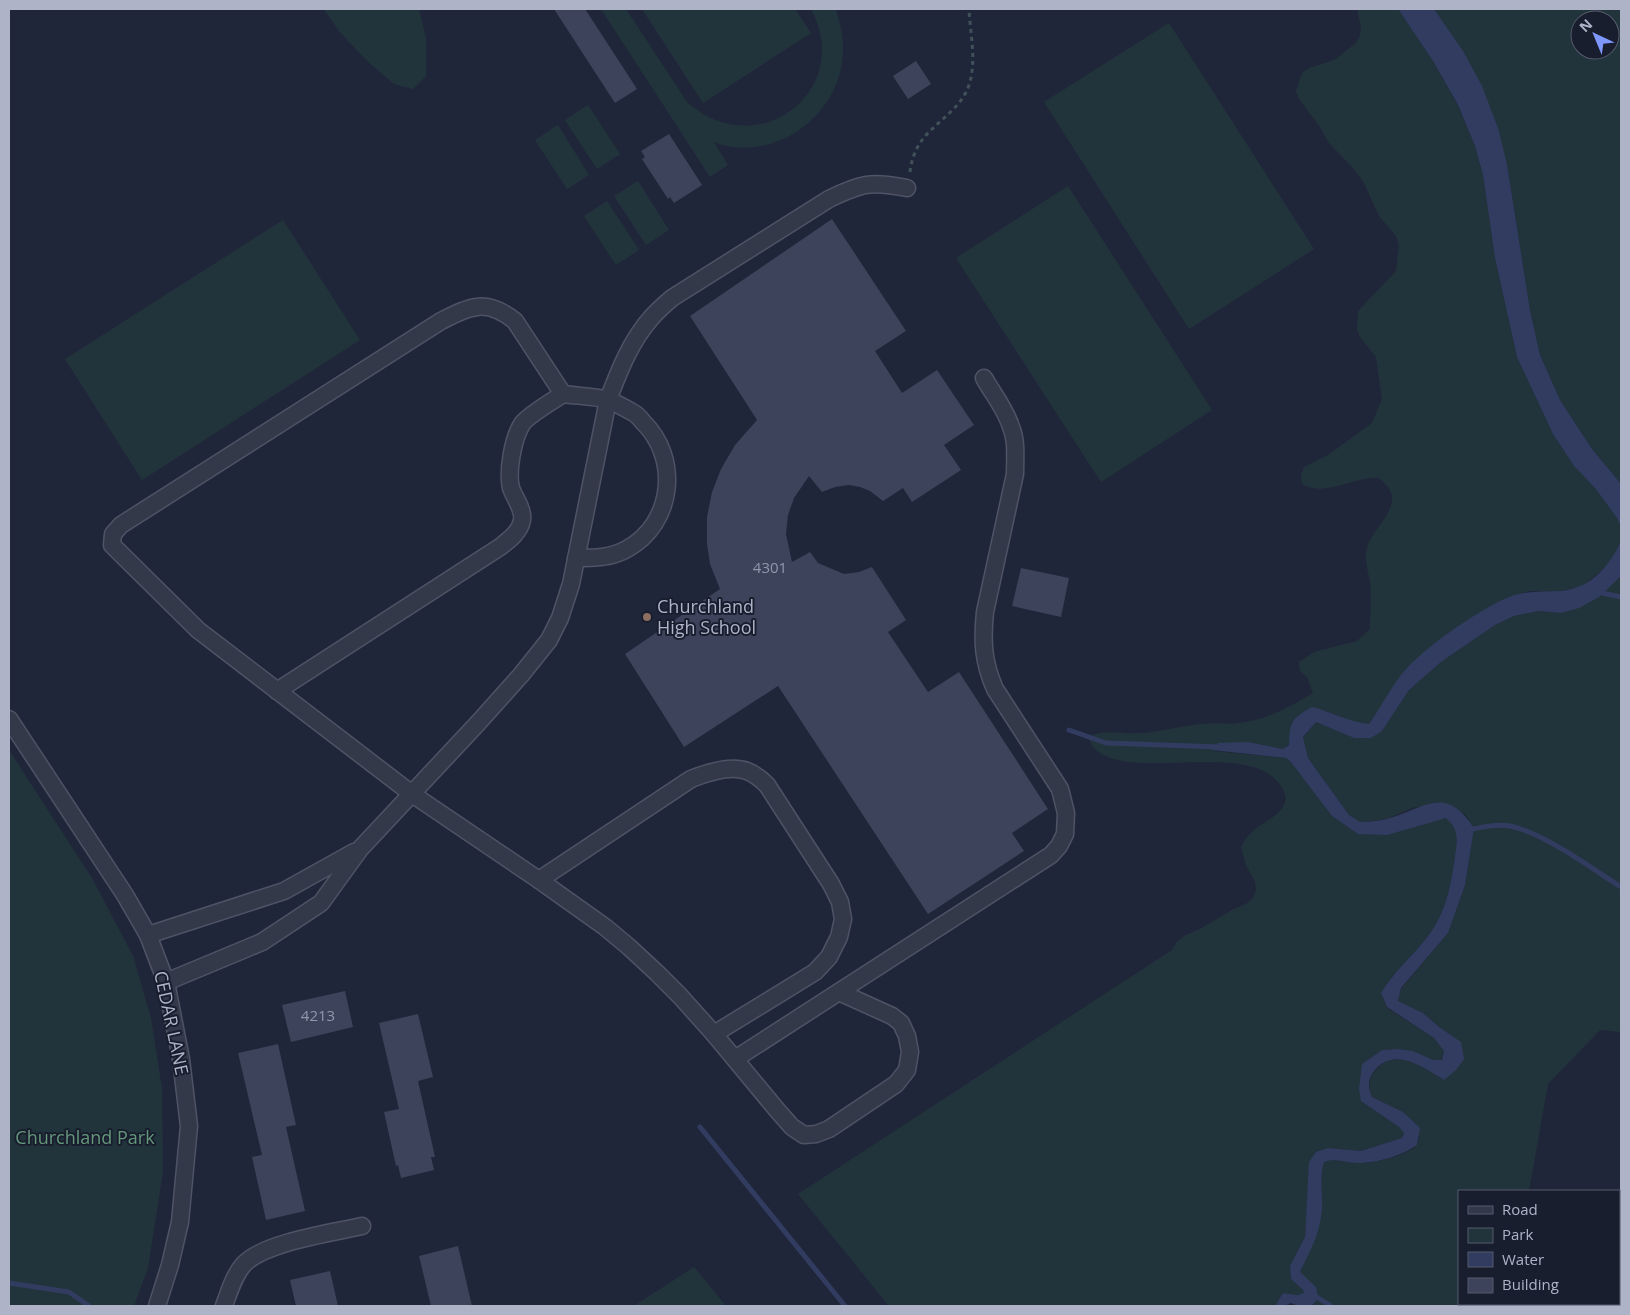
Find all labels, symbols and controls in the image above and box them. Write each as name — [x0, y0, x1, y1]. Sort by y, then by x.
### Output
north arrow — [1570, 10, 1620, 60]
text: N — [1575, 14, 1596, 36]
house number: 4301 — [753, 557, 787, 577]
place label: Churchland High School — [657, 594, 756, 639]
marker: Churchland High School — [641, 611, 653, 623]
street label: CEDAR LANE — [149, 969, 195, 1077]
house number: 4213 — [301, 1005, 335, 1025]
park label: Churchland Park — [15, 1125, 155, 1149]
legend — [1458, 1190, 1620, 1305]
text: Road — [1502, 1199, 1538, 1219]
text: Park — [1502, 1224, 1533, 1244]
text: Water — [1502, 1249, 1544, 1269]
text: Building — [1502, 1274, 1559, 1294]

